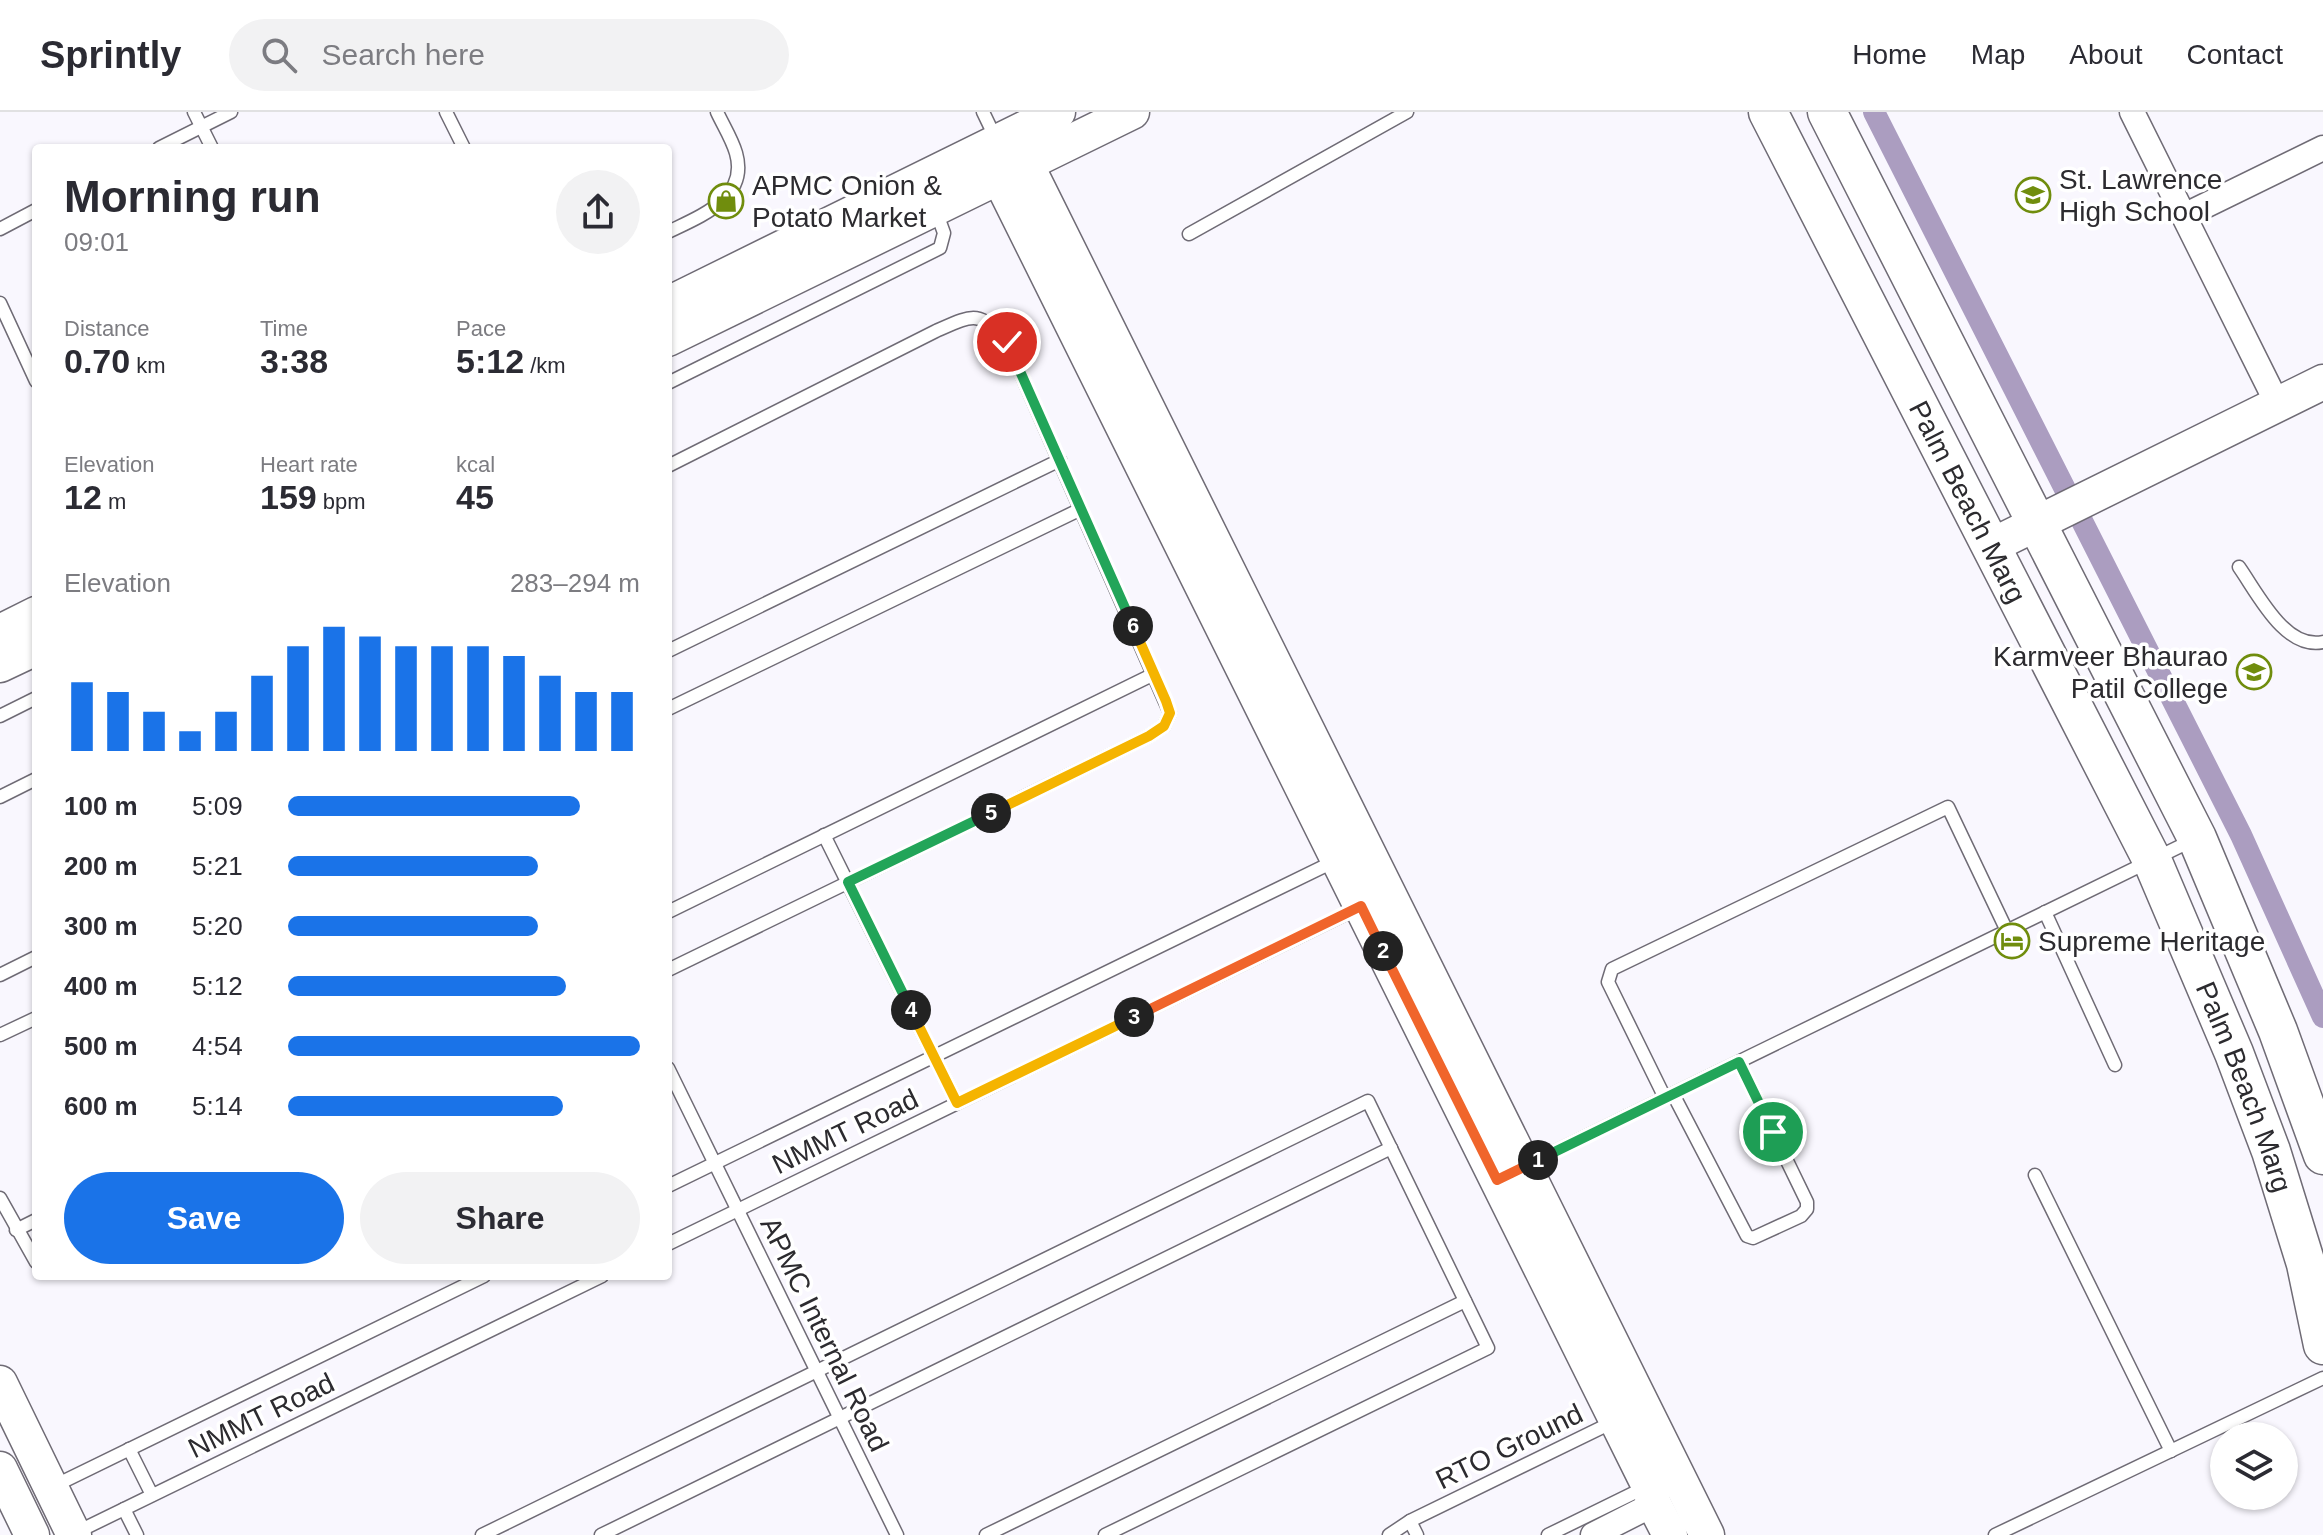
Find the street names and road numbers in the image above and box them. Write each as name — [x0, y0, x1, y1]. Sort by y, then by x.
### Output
street label: Palm Beach Marg — [1903, 396, 2032, 608]
street label: Palm Beach Marg — [2190, 977, 2298, 1196]
street label: NMMT Road — [767, 1083, 923, 1180]
street label: APMC Internal Road — [754, 1212, 895, 1456]
street label: NMMT Road — [183, 1367, 339, 1464]
street label: RTO Ground — [1431, 1398, 1588, 1495]

